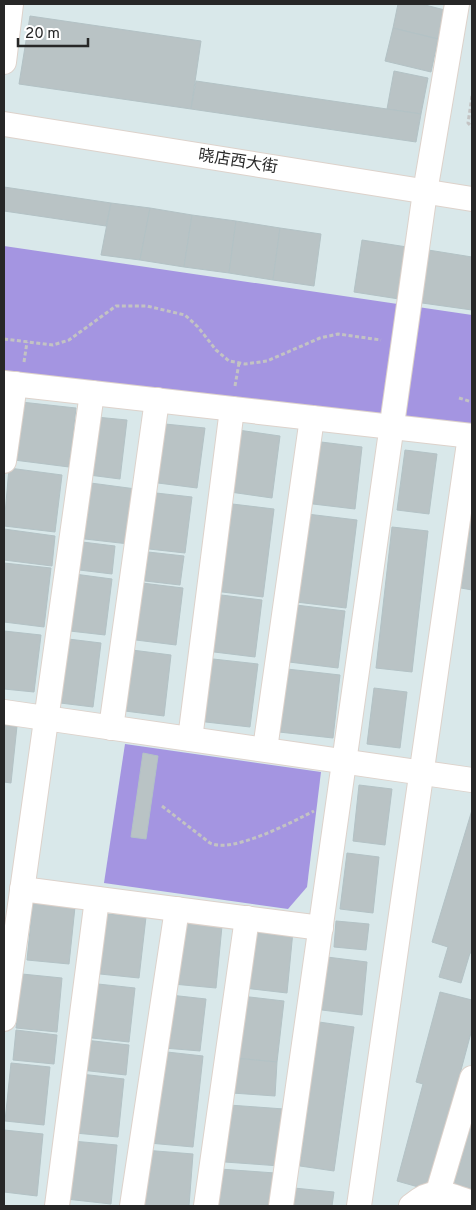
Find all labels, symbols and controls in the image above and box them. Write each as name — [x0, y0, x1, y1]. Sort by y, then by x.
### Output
scale bar — [18, 15, 88, 47]
text: 20 m — [25, 25, 60, 44]
street label: 晓店西大街 — [197, 146, 279, 178]

